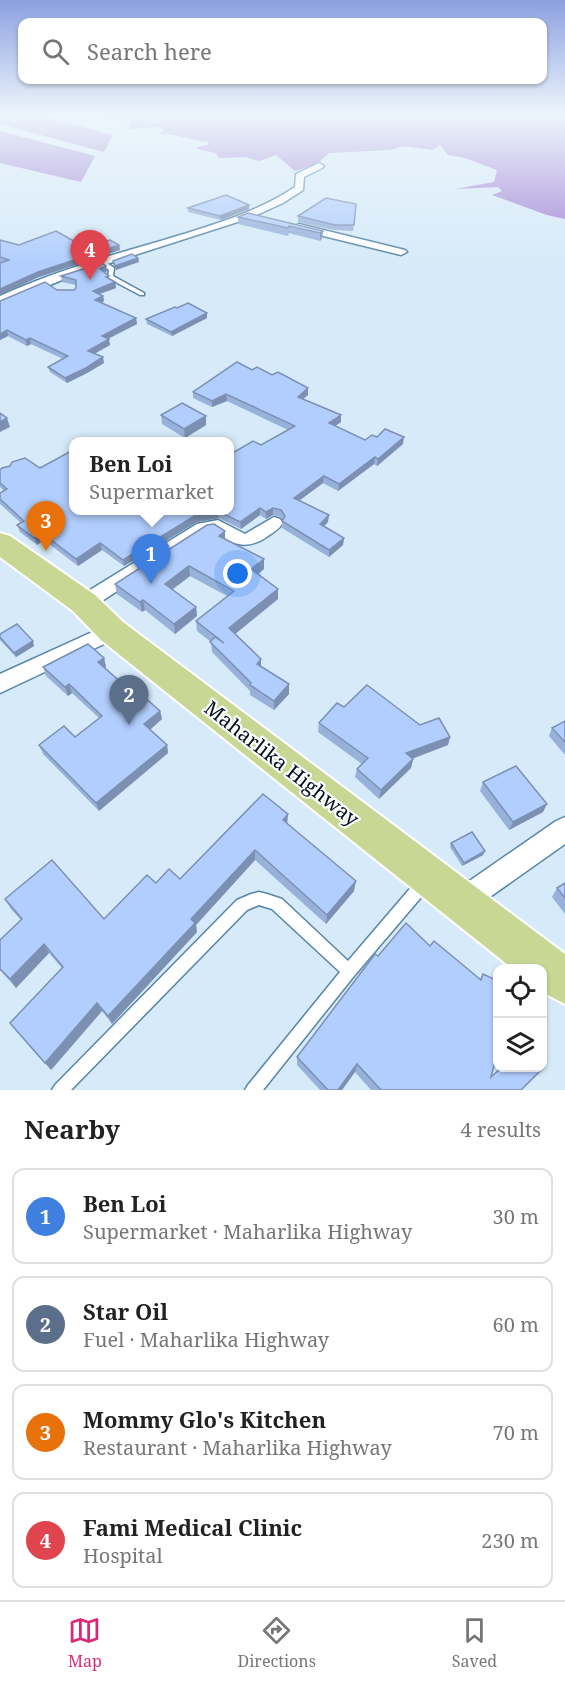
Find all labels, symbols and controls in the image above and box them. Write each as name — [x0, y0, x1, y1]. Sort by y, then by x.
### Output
search box — [18, 18, 547, 84]
icon: search — [39, 35, 72, 68]
text: Search here — [87, 36, 212, 66]
pin: 4 — [70, 230, 110, 280]
popup — [69, 437, 234, 515]
text: Ben Loi — [89, 448, 173, 478]
text: Supermarket — [89, 478, 214, 505]
pin: 3 — [26, 502, 66, 551]
pin: 1 — [132, 534, 170, 584]
your location — [223, 559, 252, 588]
pin: 2 — [110, 676, 148, 725]
street label: Maharlika Highway — [199, 694, 365, 832]
map controls — [493, 964, 547, 1072]
button: locate — [493, 964, 547, 1018]
button: layers — [493, 1018, 547, 1072]
text: Nearby — [24, 1111, 120, 1147]
text: 4 results — [461, 1116, 541, 1143]
text: Ben Loi — [83, 1188, 166, 1218]
text: 1 — [40, 1203, 51, 1230]
text: 30 m — [493, 1203, 539, 1230]
text: Supermarket · Maharlika Highway — [83, 1218, 412, 1245]
text: Star Oil — [83, 1296, 168, 1326]
text: 2 — [40, 1311, 51, 1338]
text: 60 m — [493, 1311, 539, 1338]
text: Fuel · Maharlika Highway — [83, 1326, 329, 1353]
text: Mommy Glo's Kitchen — [83, 1404, 326, 1434]
text: 3 — [40, 1419, 51, 1446]
text: 70 m — [493, 1419, 539, 1446]
text: Restaurant · Maharlika Highway — [83, 1434, 392, 1461]
text: Fami Medical Clinic — [83, 1512, 302, 1542]
text: 4 — [40, 1527, 51, 1554]
text: 230 m — [481, 1527, 539, 1554]
text: Hospital — [83, 1542, 163, 1569]
tab: Map — [68, 1614, 102, 1672]
tab: Directions — [238, 1614, 316, 1672]
tab: Saved — [452, 1614, 497, 1672]

